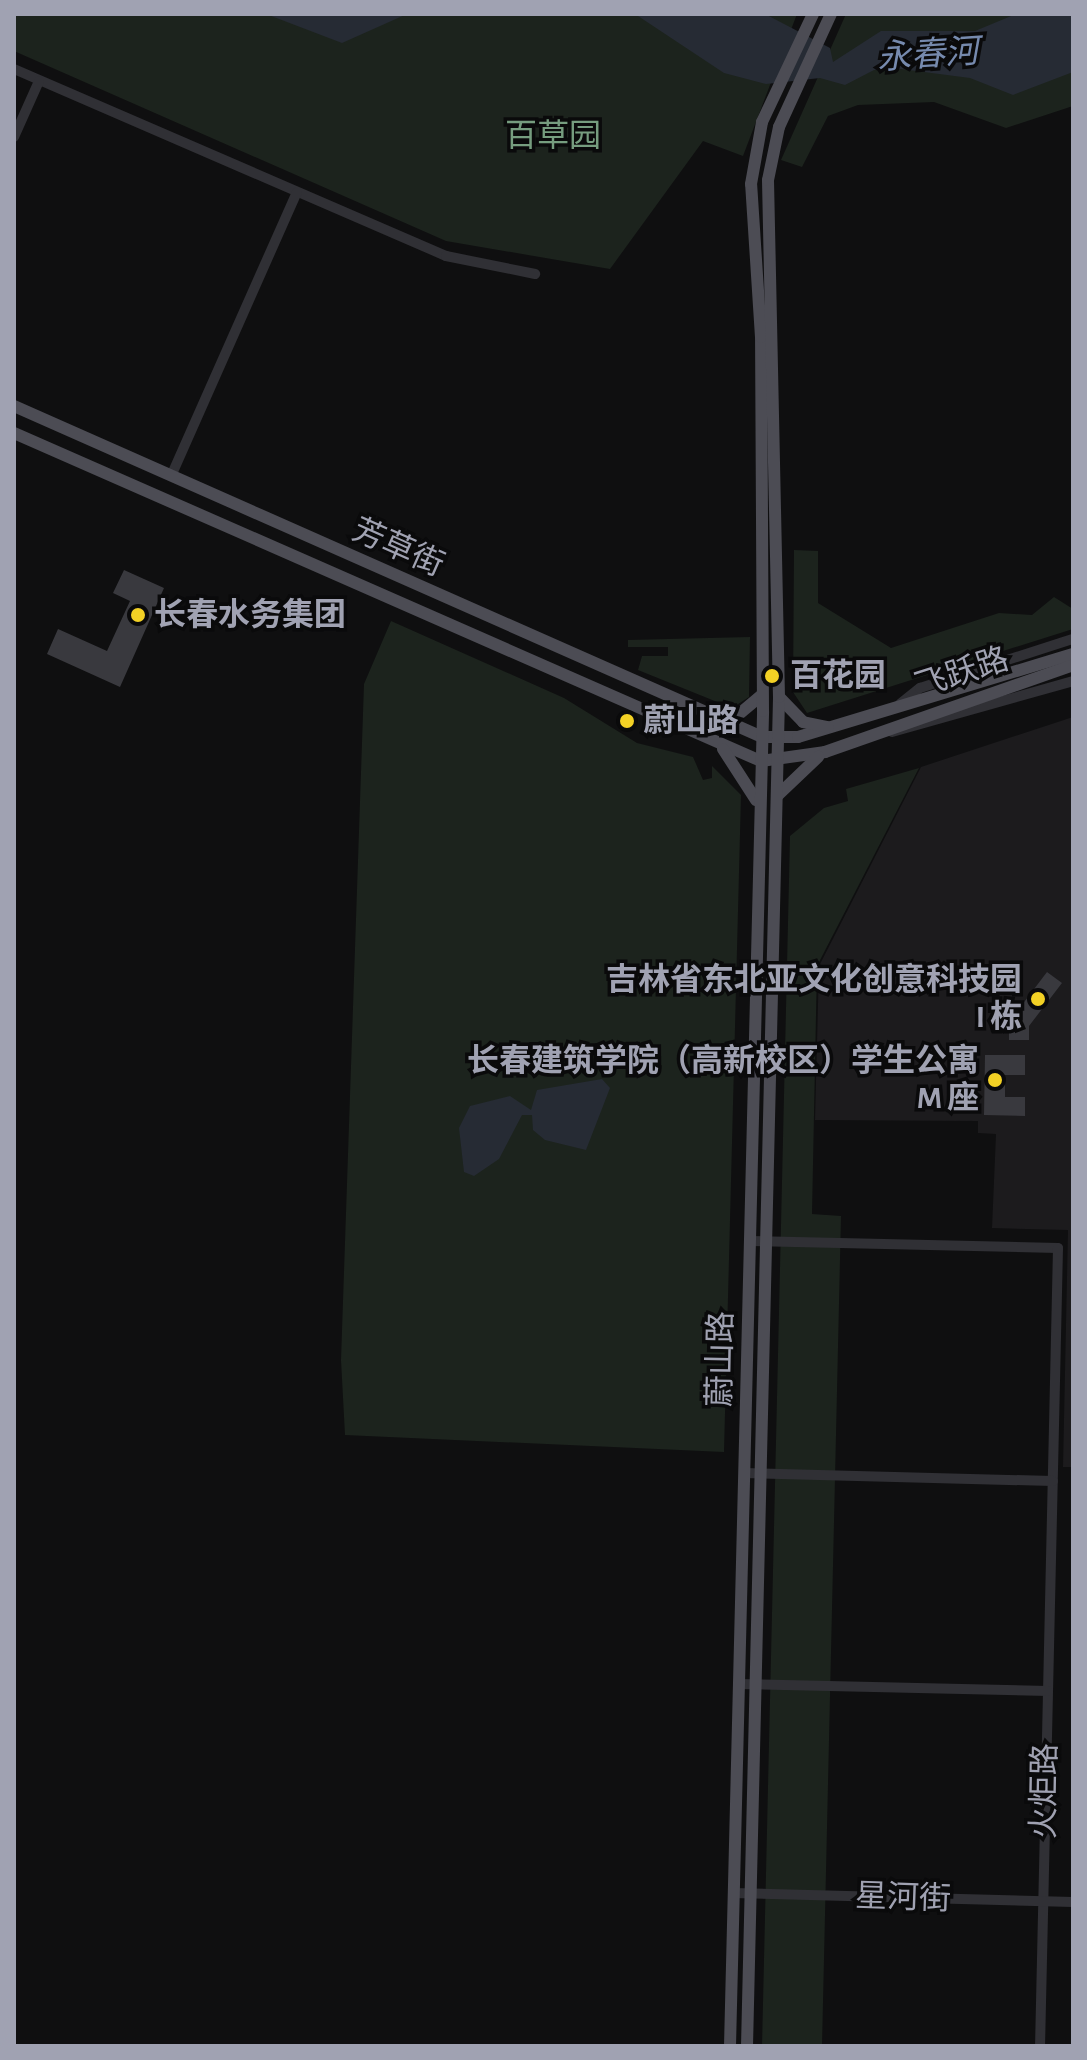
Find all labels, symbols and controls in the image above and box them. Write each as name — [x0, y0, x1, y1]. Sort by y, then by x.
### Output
water label: 永春河 — [876, 32, 980, 80]
park label: 百草园 — [505, 117, 601, 155]
street label: 芳草街 — [346, 511, 450, 585]
place label: 长春水务集团 — [154, 596, 346, 634]
marker: 长春水务集团 — [129, 606, 147, 624]
street label: 飞跃路 — [910, 640, 1014, 706]
place label: 百花园 — [790, 657, 886, 695]
marker: 百花园 — [761, 665, 783, 687]
place label: 蔚山路 — [643, 702, 739, 740]
marker: 蔚山路 — [618, 712, 636, 730]
place label: 吉林省东北亚文化创意科技园 I 栋 — [606, 962, 1022, 1037]
marker: 吉林省东北亚文化创意科技园 I 栋 — [1029, 990, 1047, 1008]
place label: 长春建筑学院（高新校区）学生公寓 M 座 — [467, 1043, 979, 1118]
marker: 长春建筑学院（高新校区）学生公寓 M 座 — [986, 1071, 1004, 1089]
street label: 蔚山路 — [701, 1311, 741, 1407]
street label: 火炬路 — [1025, 1743, 1065, 1839]
street label: 星河街 — [854, 1877, 952, 1919]

